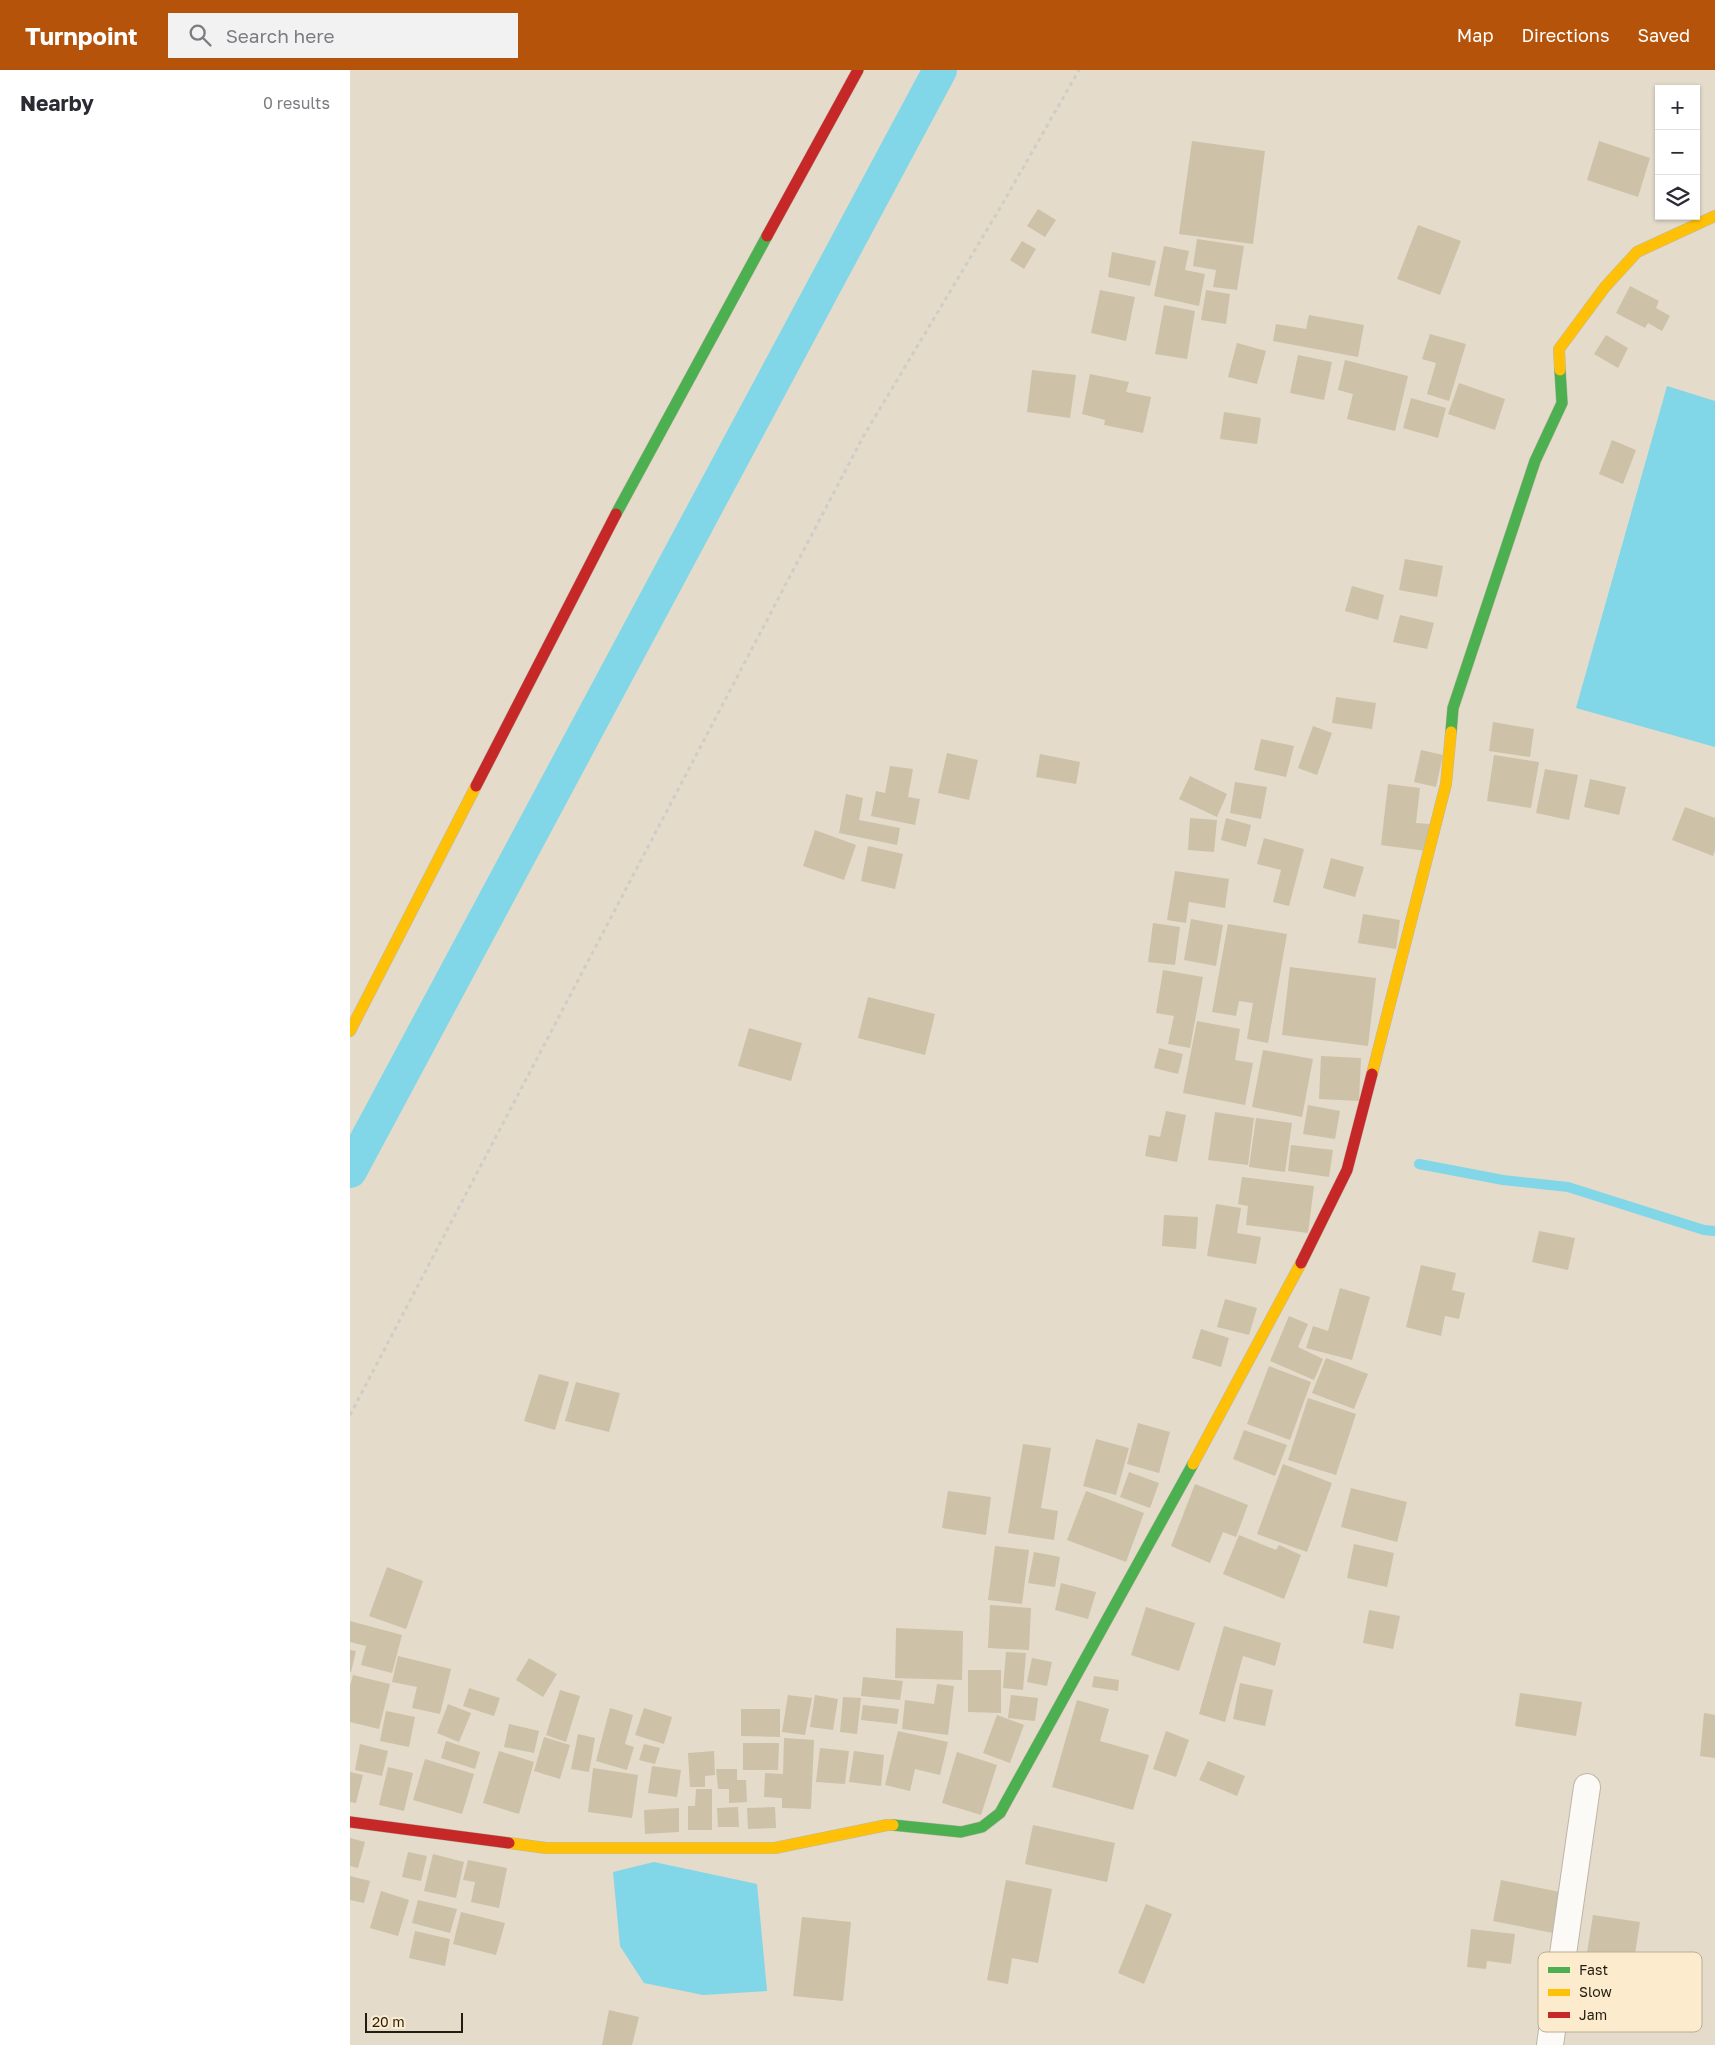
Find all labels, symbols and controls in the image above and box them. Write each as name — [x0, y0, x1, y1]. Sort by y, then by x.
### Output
search box — [168, 13, 518, 58]
text: Turnpoint — [25, 21, 138, 50]
icon: search — [186, 21, 214, 49]
text: Search here — [226, 24, 335, 47]
text: Map — [1457, 24, 1493, 46]
text: Directions — [1521, 24, 1609, 46]
text: Saved — [1637, 24, 1690, 46]
map controls — [1655, 85, 1700, 220]
button: + — [1655, 85, 1700, 130]
text: Nearby — [20, 90, 94, 116]
text: 0 results — [263, 93, 330, 113]
button: − — [1655, 130, 1700, 175]
button: layers — [1655, 175, 1700, 220]
legend — [1538, 1952, 1702, 2032]
text: Fast — [1579, 1961, 1608, 1978]
text: Slow — [1579, 1983, 1612, 2000]
text: Jam — [1579, 2006, 1607, 2023]
scale bar — [365, 2010, 462, 2033]
text: 20 m — [372, 2013, 405, 2030]

